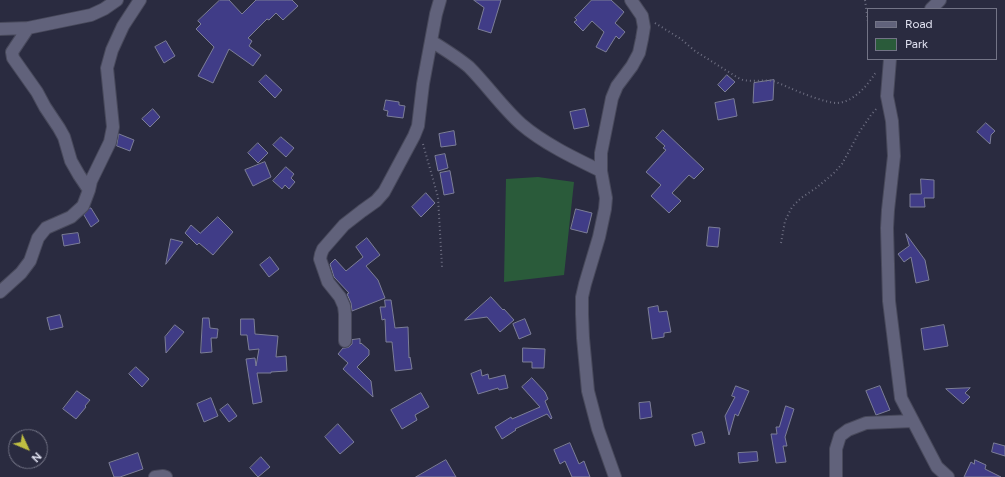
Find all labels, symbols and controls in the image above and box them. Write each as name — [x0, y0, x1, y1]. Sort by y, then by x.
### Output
legend — [867, 8, 997, 60]
text: Road — [905, 17, 933, 31]
text: Park — [905, 37, 928, 51]
north arrow — [8, 429, 48, 469]
text: N — [29, 449, 44, 465]

